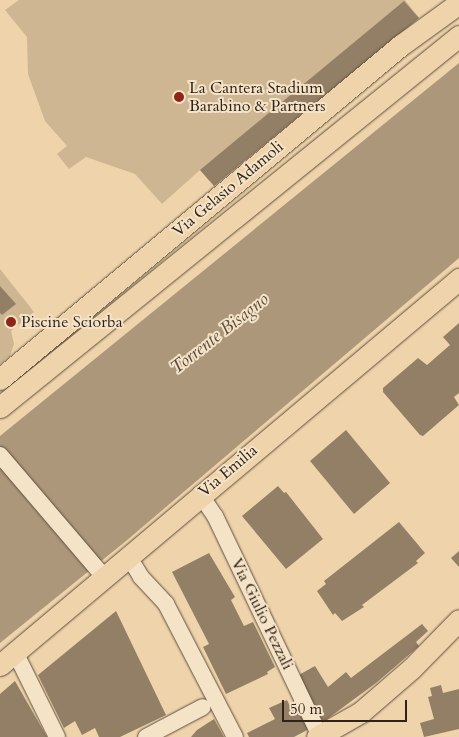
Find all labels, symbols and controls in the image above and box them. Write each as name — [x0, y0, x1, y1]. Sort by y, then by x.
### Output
place label: La Cantera Stadium Barabino & Partners — [189, 78, 326, 116]
marker: La Cantera Stadium Barabino & Partners — [173, 91, 185, 103]
street label: Via Gelasio Adamoli — [169, 137, 287, 241]
water label: Torrente Bisagno — [167, 289, 273, 379]
place label: Piscine Sciorba — [21, 312, 123, 332]
marker: Piscine Sciorba — [5, 316, 17, 328]
street label: Via Emilia — [195, 441, 261, 501]
street label: Via Giulio Pezzali — [227, 555, 297, 673]
scale bar — [284, 690, 409, 722]
text: 50 m — [290, 699, 322, 719]

